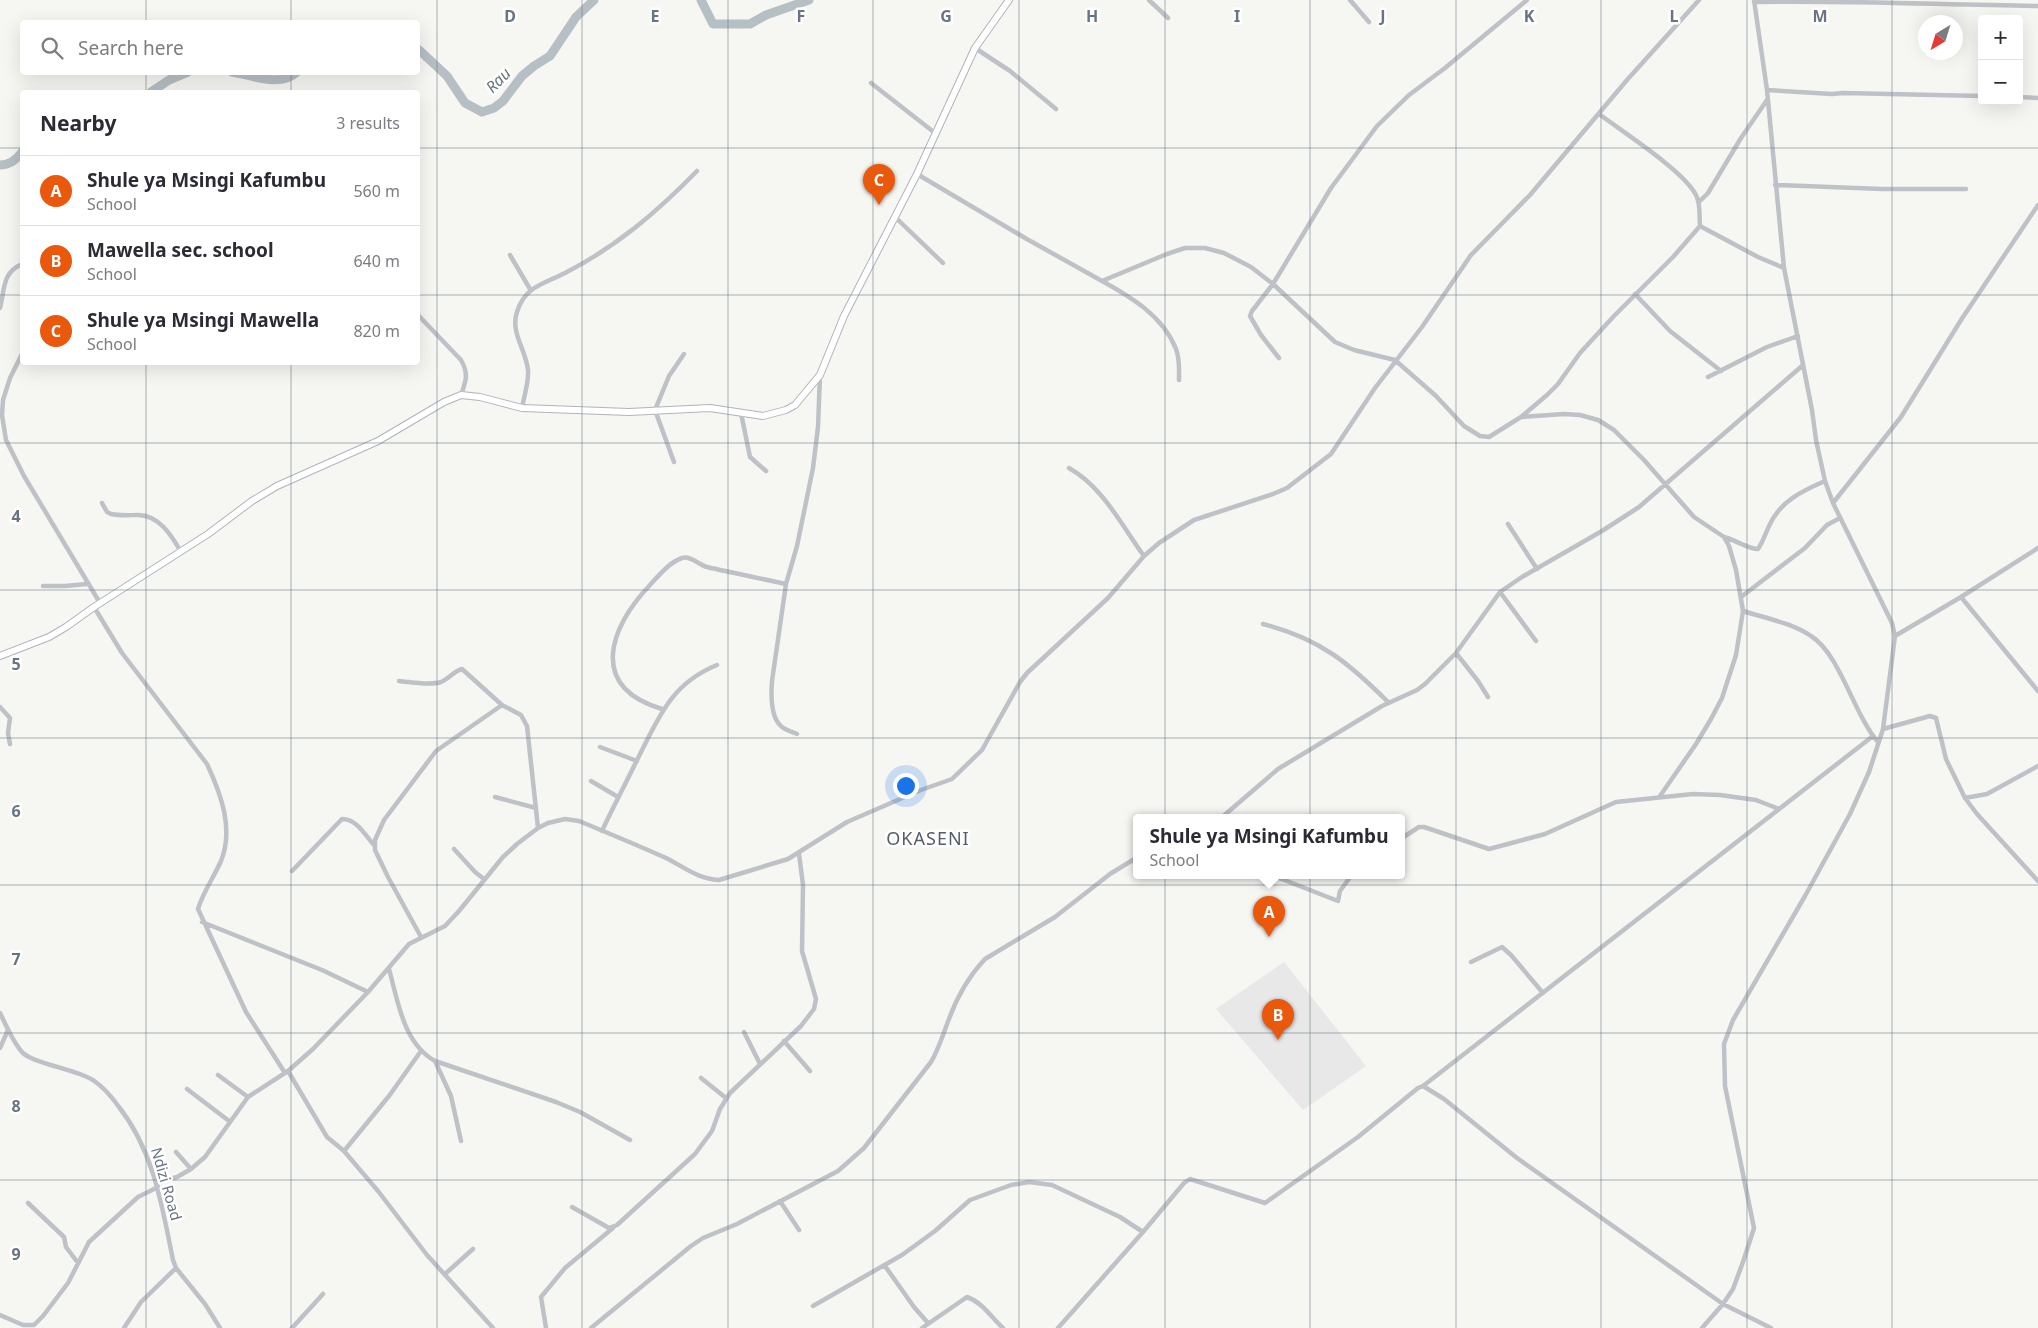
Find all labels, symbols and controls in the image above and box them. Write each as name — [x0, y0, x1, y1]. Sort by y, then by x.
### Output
text: D — [504, 5, 516, 27]
text: E — [651, 5, 660, 27]
text: F — [797, 5, 805, 27]
text: G — [940, 5, 952, 27]
text: H — [1086, 5, 1098, 27]
text: I — [1234, 5, 1240, 27]
text: J — [1378, 5, 1386, 27]
text: K — [1524, 5, 1535, 27]
text: L — [1670, 5, 1679, 27]
text: M — [1812, 5, 1828, 27]
north arrow — [1918, 15, 1963, 60]
map controls — [1978, 15, 2023, 105]
button: + — [1978, 15, 2023, 60]
search box — [20, 20, 420, 75]
icon: search — [38, 34, 66, 62]
text: Search here — [78, 35, 184, 61]
button: − — [1978, 60, 2023, 105]
water label: Rau — [481, 62, 515, 98]
text: Nearby — [40, 109, 116, 137]
text: 3 results — [336, 112, 400, 134]
pin: C — [863, 164, 895, 205]
text: Shule ya Msingi Kafumbu — [87, 167, 326, 193]
text: A — [50, 180, 62, 202]
text: 560 m — [353, 180, 400, 202]
text: School — [87, 193, 137, 215]
text: Mawella sec. school — [87, 237, 274, 263]
text: B — [51, 250, 61, 272]
text: 640 m — [353, 250, 400, 272]
text: School — [87, 263, 137, 285]
text: Shule ya Msingi Mawella — [87, 307, 319, 333]
text: C — [51, 320, 61, 342]
text: 820 m — [353, 320, 400, 342]
text: School — [87, 333, 137, 355]
text: 4 — [11, 505, 21, 527]
text: 5 — [11, 653, 21, 675]
your location — [893, 773, 919, 799]
text: 6 — [11, 800, 21, 822]
popup — [1133, 814, 1405, 879]
text: Shule ya Msingi Kafumbu — [1150, 823, 1388, 849]
district label: OKASENI — [886, 826, 970, 850]
text: School — [1150, 849, 1199, 871]
pin: A — [1253, 896, 1285, 937]
text: 7 — [11, 948, 21, 970]
pin: B — [1262, 999, 1294, 1040]
text: 8 — [11, 1095, 21, 1117]
street label: Ndizi Road — [147, 1145, 187, 1223]
text: 9 — [11, 1243, 21, 1265]

